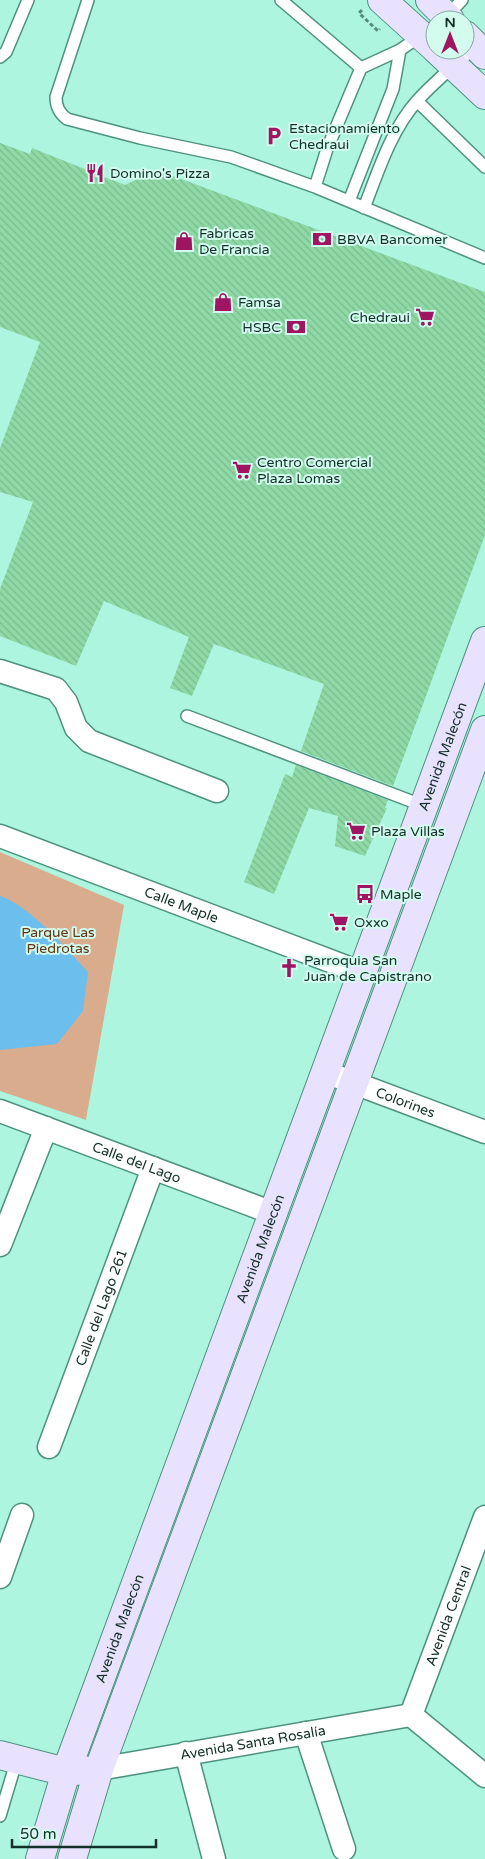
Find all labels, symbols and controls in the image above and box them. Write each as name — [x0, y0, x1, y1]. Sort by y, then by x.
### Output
north arrow — [425, 10, 475, 60]
text: N — [444, 14, 456, 31]
place label: Estacionamiento Chedraui — [289, 120, 400, 153]
parking icon: Estacionamiento Chedraui — [263, 125, 285, 147]
restaurant icon: Domino's Pizza — [84, 162, 106, 184]
place label: Domino's Pizza — [110, 165, 210, 182]
place label: Fabricas De Francia — [199, 225, 270, 258]
bank icon: BBVA Bancomer — [311, 228, 333, 250]
shop icon: Fabricas De Francia — [173, 230, 195, 252]
place label: BBVA Bancomer — [337, 231, 448, 248]
shop icon: Famsa — [212, 291, 234, 313]
place label: Famsa — [238, 294, 281, 311]
supermarket icon: Chedraui — [414, 306, 436, 328]
place label: Chedraui — [350, 309, 410, 326]
bank icon: HSBC — [285, 316, 307, 338]
place label: HSBC — [242, 319, 281, 336]
place label: Centro Comercial Plaza Lomas — [257, 454, 372, 487]
supermarket icon: Centro Comercial Plaza Lomas — [231, 459, 253, 481]
street label: Avenida Malecón — [415, 700, 471, 813]
supermarket icon: Plaza Villas — [345, 820, 367, 842]
place label: Plaza Villas — [371, 823, 445, 840]
street label: Calle Maple — [142, 883, 221, 927]
bus stop icon: Maple — [354, 883, 376, 905]
place label: Maple — [380, 886, 422, 903]
supermarket icon: Oxxo — [328, 911, 350, 933]
place label: Oxxo — [354, 914, 389, 931]
park label: Parque Las Piedrotas — [21, 924, 95, 957]
place label: Parroquia San Juan de Capistrano — [304, 952, 432, 985]
church icon: Parroquia San Juan de Capistrano — [278, 957, 300, 979]
street label: Colorines — [373, 1084, 438, 1122]
street label: Calle del Lago — [90, 1138, 183, 1187]
street label: Avenida Malecón — [232, 1192, 288, 1306]
street label: Calle del Lago 261 — [72, 1247, 131, 1368]
street label: Avenida Central — [422, 1563, 475, 1668]
street label: Avenida Malecón — [92, 1572, 148, 1685]
street label: Avenida Santa Rosalía — [179, 1722, 327, 1764]
scale bar — [12, 1816, 156, 1848]
text: 50 m — [20, 1825, 57, 1843]

